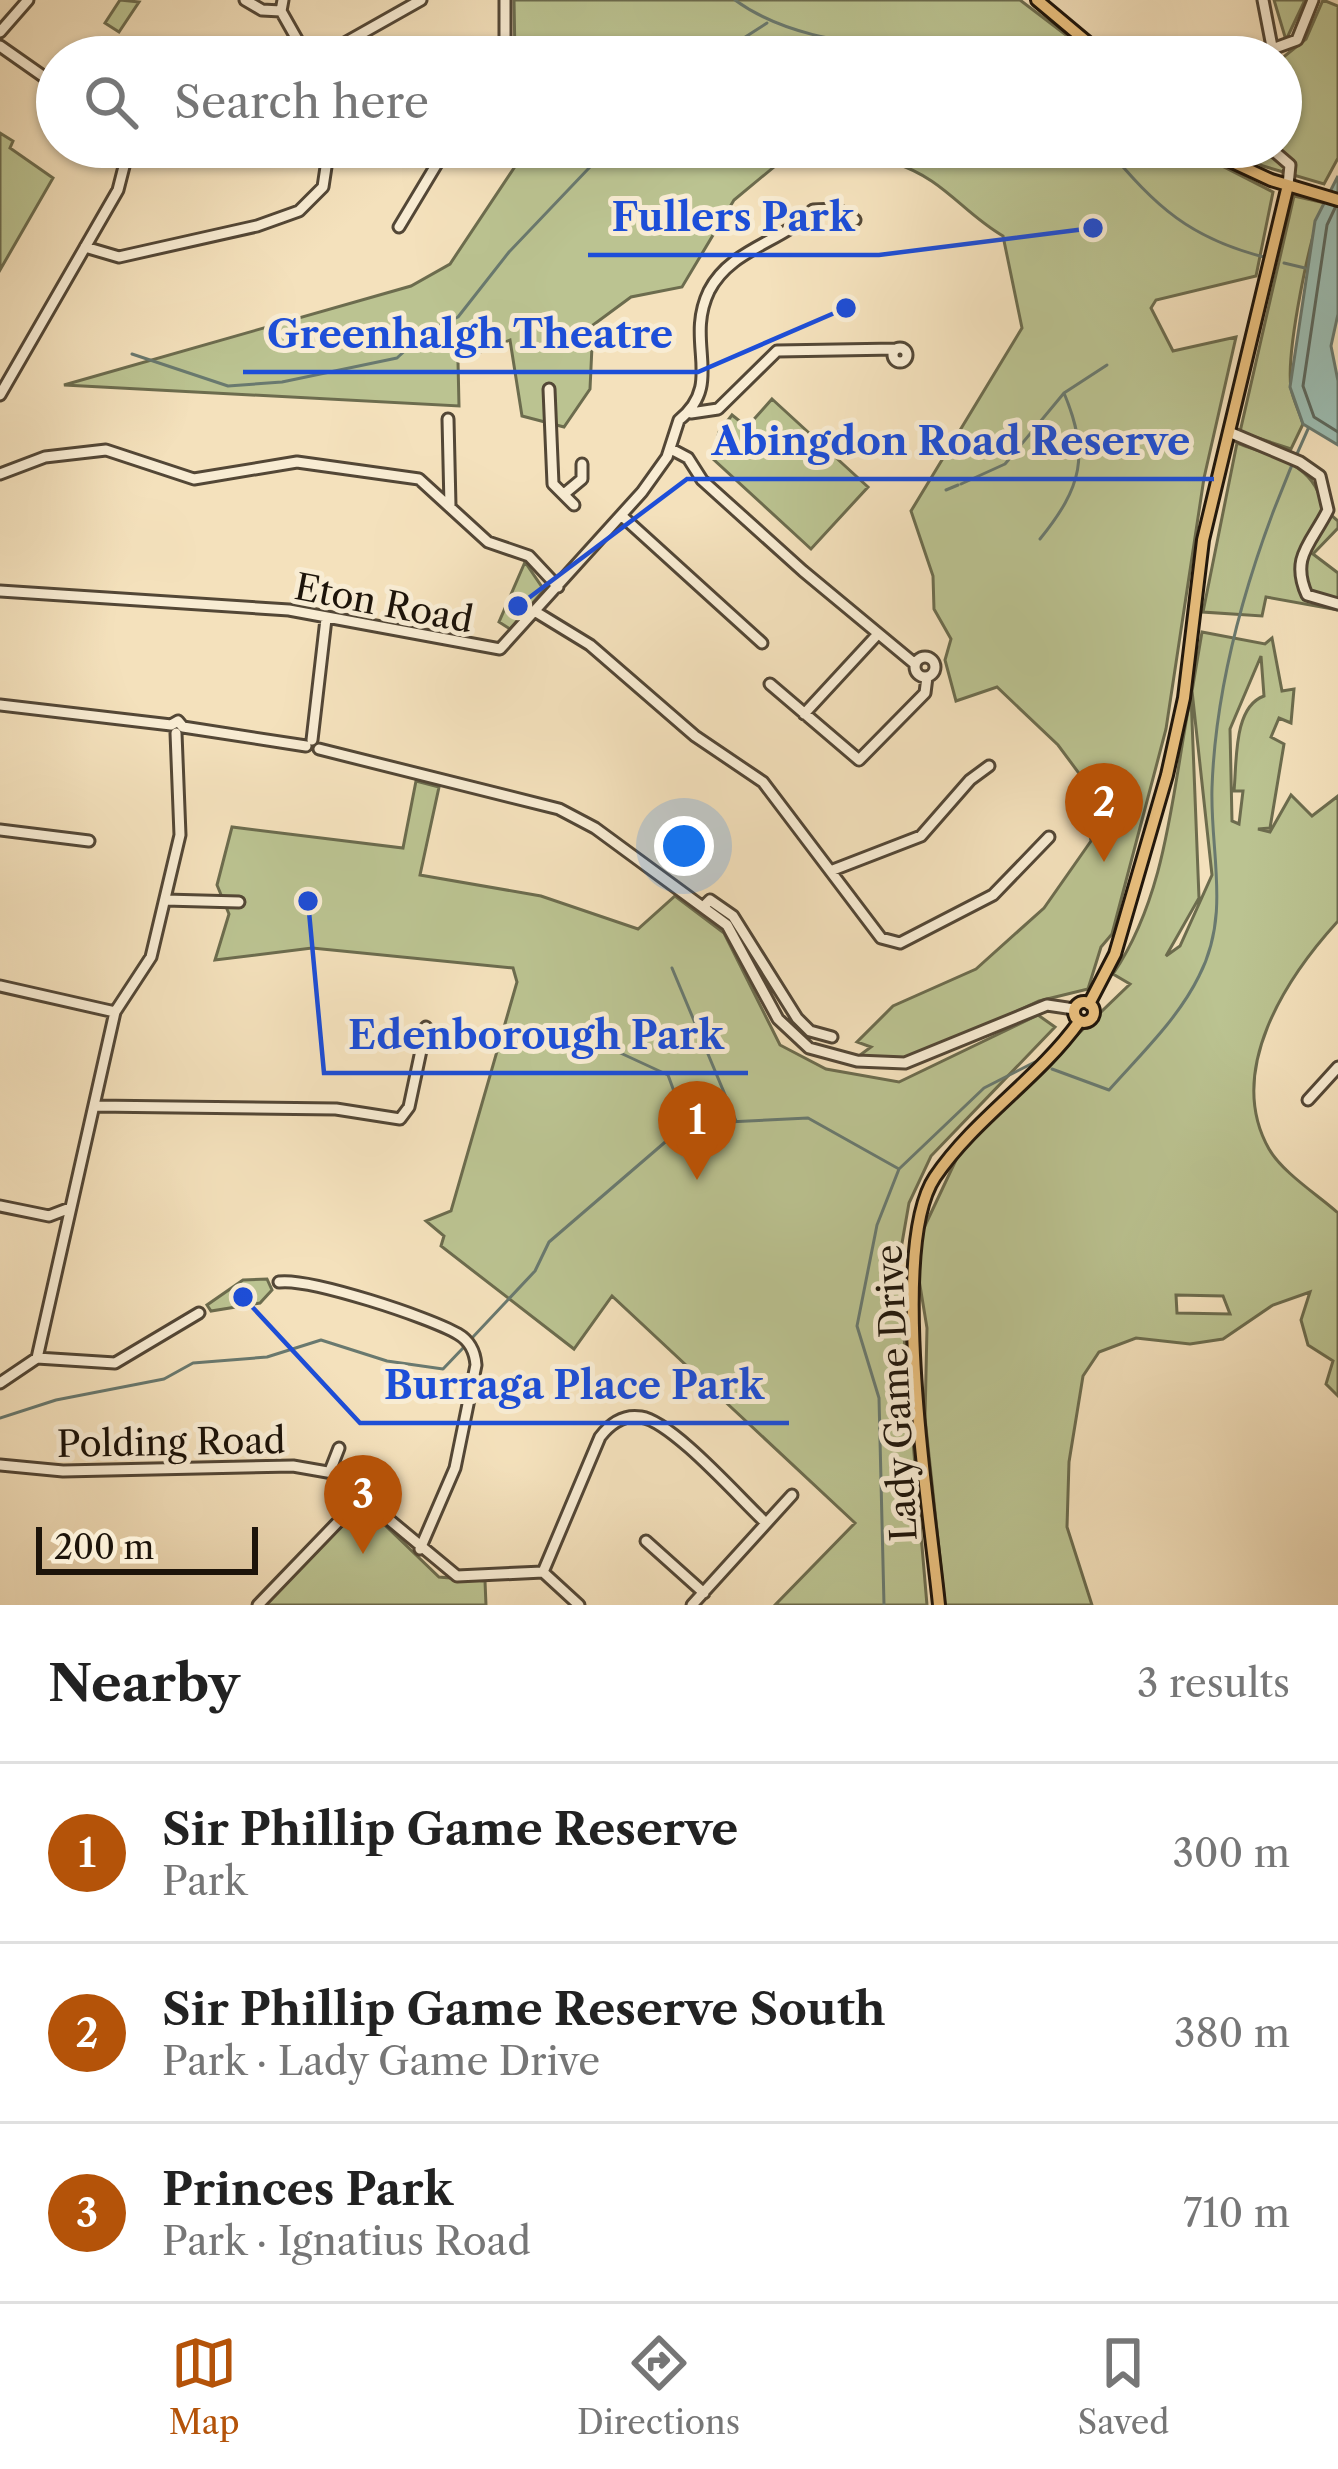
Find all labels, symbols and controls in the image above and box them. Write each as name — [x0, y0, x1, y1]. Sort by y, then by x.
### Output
search box — [36, 36, 1302, 168]
icon: search — [78, 69, 144, 135]
text: Search here — [174, 74, 429, 130]
callout: Fullers Park — [588, 180, 879, 255]
text: Fullers Park — [611, 193, 856, 241]
callout: Greenhalgh Theatre — [243, 297, 698, 372]
text: Greenhalgh Theatre — [267, 310, 673, 358]
callout: Abingdon Road Reserve — [687, 404, 1214, 479]
text: Abingdon Road Reserve — [711, 417, 1190, 465]
street label: Eton Road — [291, 564, 477, 642]
pin: 2 — [1065, 763, 1143, 862]
your location — [654, 816, 714, 876]
callout: Edenborough Park — [324, 998, 748, 1073]
text: Edenborough Park — [348, 1011, 725, 1059]
pin: 1 — [658, 1081, 736, 1180]
street label: Lady Game Drive — [866, 1243, 926, 1543]
callout: Burraga Place Park — [360, 1348, 789, 1423]
text: Burraga Place Park — [384, 1361, 766, 1409]
street label: Polding Road — [56, 1418, 286, 1466]
pin: 3 — [324, 1455, 402, 1554]
scale bar — [36, 1521, 258, 1574]
text: 200 m — [54, 1527, 154, 1568]
text: Nearby — [48, 1652, 240, 1714]
text: 3 results — [1137, 1659, 1290, 1707]
text: Sir Phillip Game Reserve — [162, 1801, 738, 1857]
text: 1 — [78, 1829, 96, 1877]
text: 300 m — [1172, 1829, 1290, 1877]
text: Park — [162, 1857, 247, 1905]
text: Sir Phillip Game Reserve South — [162, 1981, 886, 2037]
text: 2 — [75, 2009, 99, 2057]
text: 380 m — [1174, 2009, 1290, 2057]
text: Park · Lady Game Drive — [162, 2037, 600, 2085]
text: Princes Park — [162, 2161, 453, 2217]
text: 3 — [76, 2189, 98, 2237]
text: 710 m — [1183, 2189, 1290, 2237]
text: Park · Ignatius Road — [162, 2217, 531, 2265]
tab: Map — [169, 2330, 240, 2443]
tab: Directions — [577, 2330, 740, 2443]
tab: Saved — [1078, 2330, 1169, 2443]

